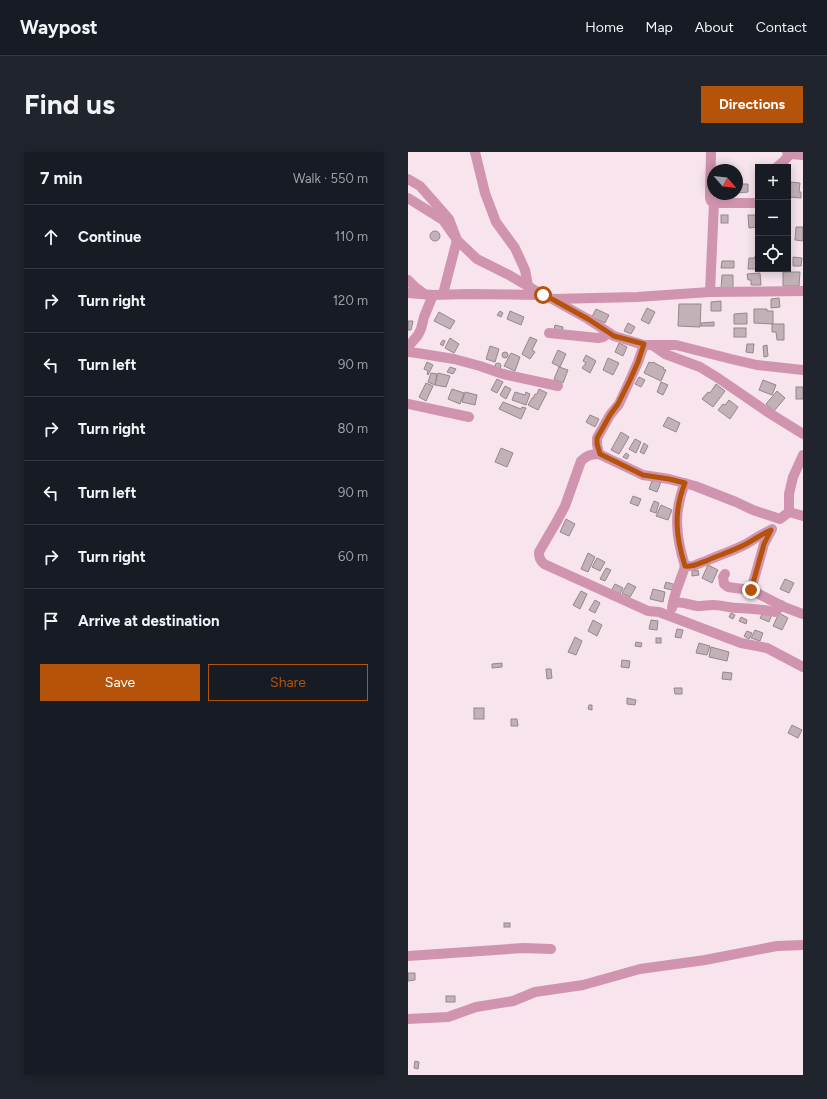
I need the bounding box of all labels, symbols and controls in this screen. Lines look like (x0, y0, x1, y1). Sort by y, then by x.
text: Waypost (20, 16, 98, 39)
text: Home (585, 19, 624, 36)
text: Map (646, 19, 673, 36)
text: About (695, 19, 734, 36)
text: Contact (756, 19, 807, 36)
button: Directions (701, 86, 803, 123)
text: Find us (24, 87, 115, 121)
north arrow (707, 164, 743, 200)
map controls (755, 164, 791, 272)
button: + (755, 164, 791, 200)
text: 7 min (40, 168, 82, 188)
text: Walk · 550 m (293, 171, 368, 186)
button: − (755, 200, 791, 236)
icon: ahead (40, 226, 62, 248)
text: Continue (78, 228, 141, 246)
text: 110 m (335, 229, 368, 244)
button: locate (755, 236, 791, 272)
route start (534, 286, 552, 304)
icon: right (40, 290, 62, 312)
text: Turn right (78, 292, 146, 310)
text: 120 m (333, 293, 368, 308)
icon: left (40, 354, 62, 376)
text: Turn left (78, 356, 136, 374)
text: 90 m (338, 357, 368, 372)
icon: right (40, 418, 62, 440)
text: Turn right (78, 420, 146, 438)
text: 80 m (337, 421, 368, 436)
icon: left (40, 482, 62, 504)
text: Turn left (78, 484, 136, 502)
text: 90 m (338, 485, 368, 500)
icon: right (40, 546, 62, 568)
text: Turn right (78, 548, 146, 566)
text: 60 m (338, 549, 368, 564)
route end (742, 581, 760, 599)
icon: arrive (40, 610, 62, 632)
text: Arrive at destination (78, 612, 219, 630)
button: Save (40, 664, 200, 701)
button: Share (208, 664, 368, 701)

